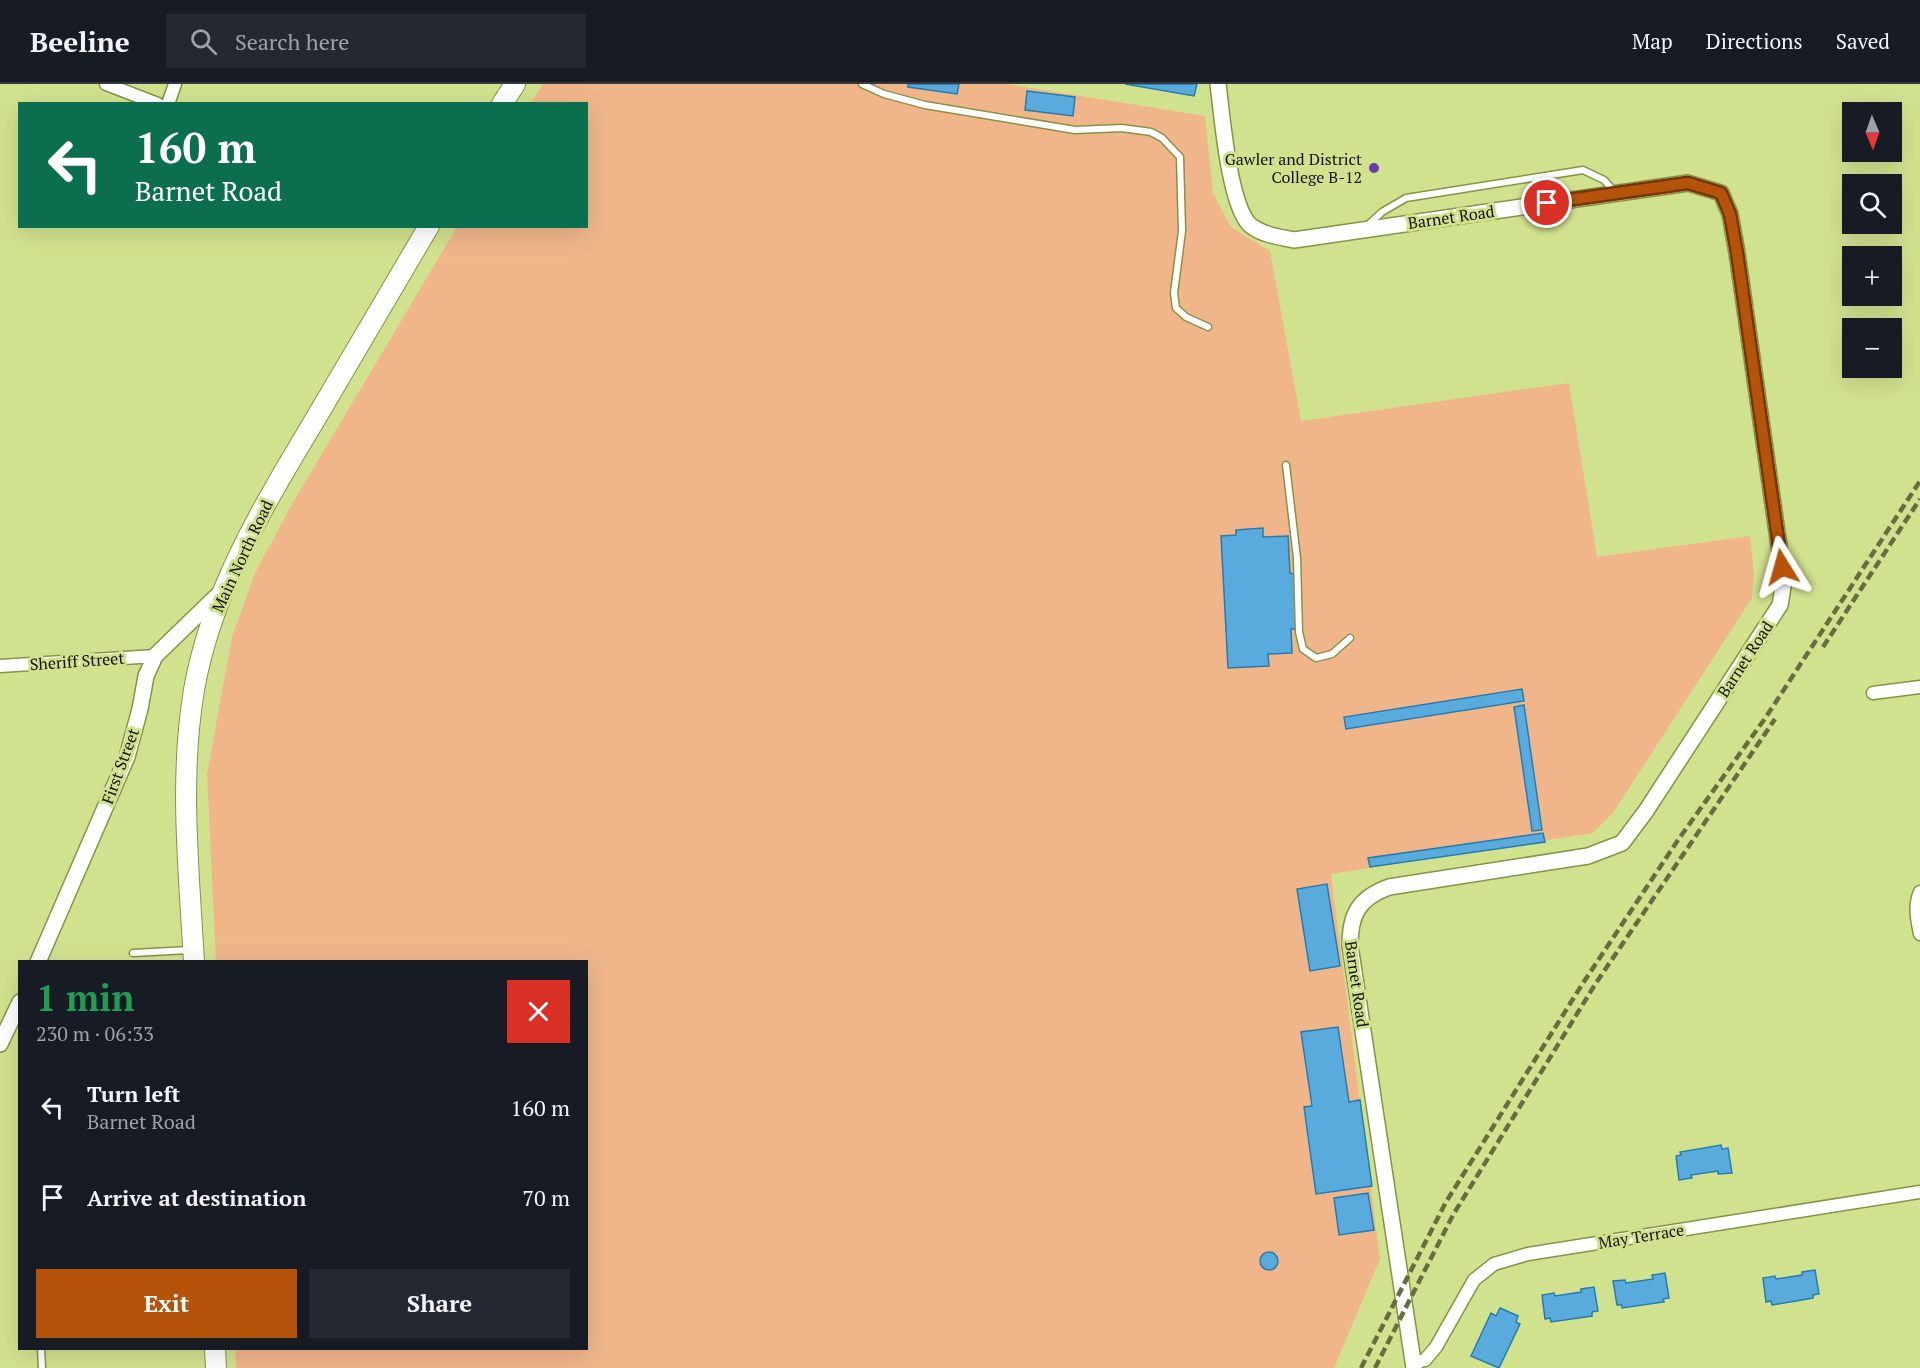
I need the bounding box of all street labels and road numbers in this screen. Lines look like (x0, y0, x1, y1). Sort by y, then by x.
street label: Barnet Road (1406, 200, 1496, 234)
street label: Main North Road (206, 496, 278, 616)
street label: Barnet Road (1712, 616, 1778, 702)
street label: Sheriff Street (29, 647, 125, 675)
street label: First Street (96, 725, 144, 807)
street label: Barnet Road (1340, 939, 1374, 1029)
street label: May Terrace (1597, 1218, 1685, 1254)

